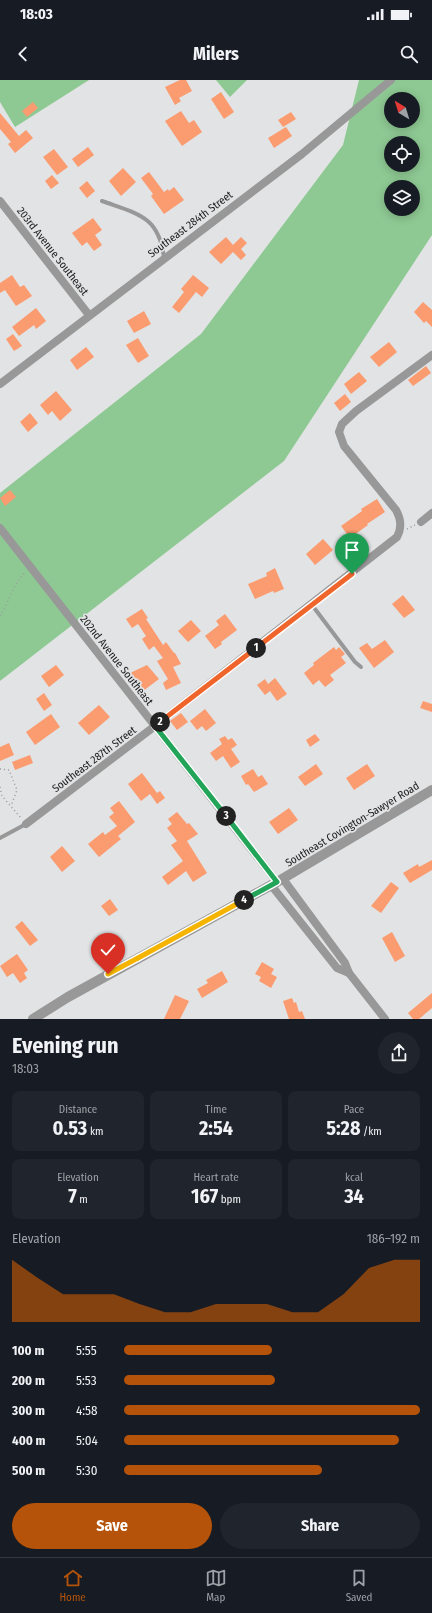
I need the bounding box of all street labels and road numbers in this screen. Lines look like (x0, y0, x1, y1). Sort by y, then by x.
street label: Southeast 284th Street (145, 188, 236, 260)
street label: 203rd Avenue Southeast (14, 205, 91, 298)
street label: 202nd Avenue Southeast (77, 613, 156, 708)
street label: Southeast 287th Street (50, 723, 139, 795)
street label: Southeast Covington-Sawyer Road (283, 779, 422, 870)

